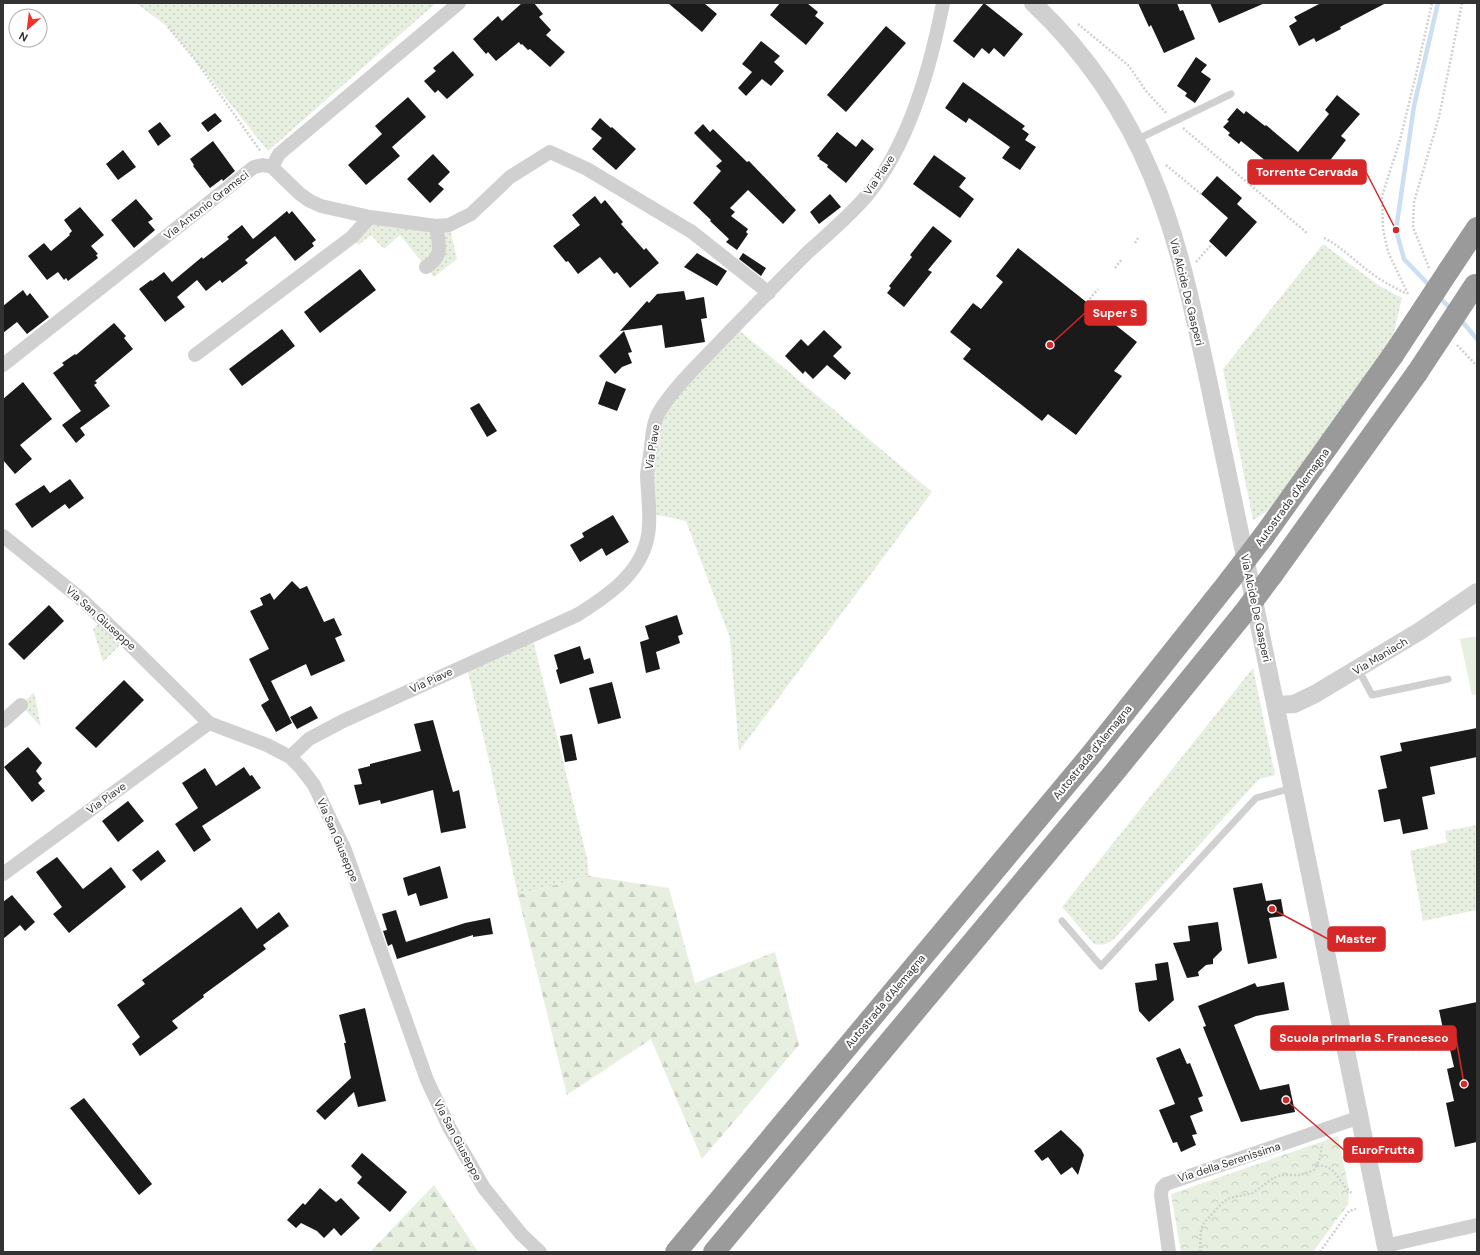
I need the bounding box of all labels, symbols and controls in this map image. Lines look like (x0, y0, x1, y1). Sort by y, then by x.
north arrow (8, 8, 48, 48)
text: N (16, 29, 30, 45)
street label: Via Piave (860, 152, 898, 198)
callout: Torrente Cervada (1248, 160, 1366, 184)
text: Torrente Cervada (1256, 164, 1358, 180)
street label: Via Antonio Gramsci (161, 167, 251, 243)
street label: Via Alcide De Gasperi (1167, 237, 1207, 347)
callout: Super S (1085, 301, 1146, 325)
text: Super S (1093, 305, 1137, 321)
street label: Via Piave (642, 423, 662, 471)
street label: Autostrada d'Alemagna (1252, 445, 1332, 549)
street label: Via Alcide De Gasperi (1238, 553, 1274, 663)
street label: Via San Giuseppe (63, 583, 139, 653)
street label: Via Maniach (1350, 634, 1410, 678)
street label: Via Piave (407, 664, 455, 696)
street label: Autostrada d'Alemagna (1049, 702, 1135, 802)
street label: Via Piave (83, 779, 129, 817)
street label: Via San Giuseppe (314, 796, 362, 884)
callout: Master (1328, 927, 1385, 951)
text: Master (1335, 931, 1377, 947)
street label: Autostrada d'Alemagna (842, 951, 928, 1051)
callout: Scuola primaria S. Francesco (1271, 1026, 1456, 1050)
text: Scuola primaria S. Francesco (1279, 1030, 1449, 1046)
street label: Via San Giuseppe (431, 1097, 485, 1183)
callout: EuroFrutta (1344, 1138, 1422, 1162)
street label: Via della Serenissima (1176, 1139, 1282, 1185)
text: EuroFrutta (1352, 1142, 1414, 1158)

